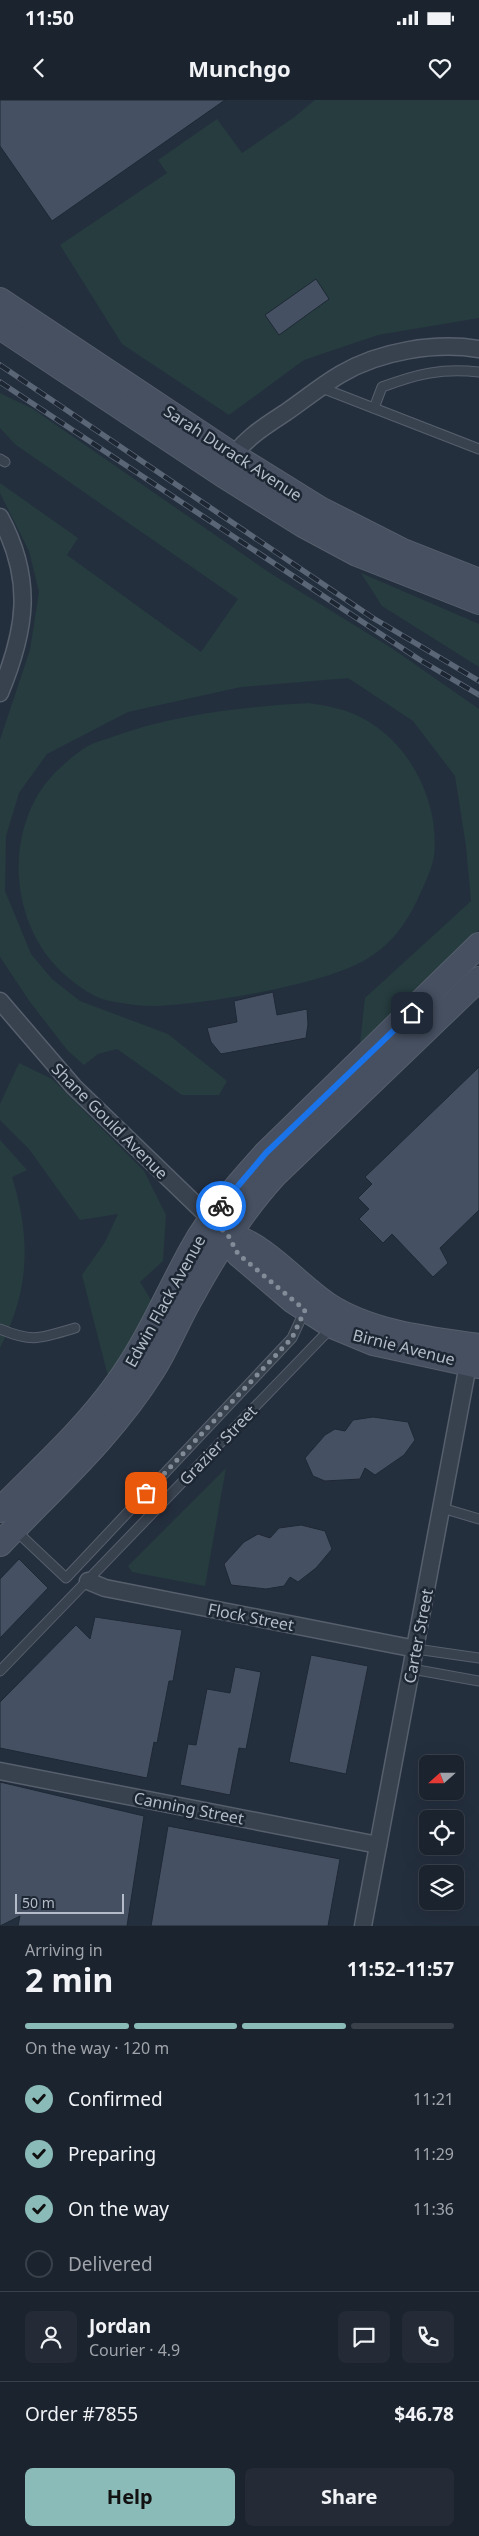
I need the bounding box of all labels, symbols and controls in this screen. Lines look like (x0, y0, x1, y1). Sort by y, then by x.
text: 11:50 (25, 5, 74, 31)
text: Munchgo (188, 53, 291, 83)
icon: back (25, 54, 53, 82)
icon: heart (426, 54, 454, 82)
street label: Sarah Durack Avenue (160, 400, 306, 506)
pin (391, 992, 433, 1034)
icon: home (398, 999, 426, 1027)
street label: Shane Gould Avenue (47, 1058, 173, 1184)
courier (196, 1181, 246, 1231)
icon: bike (207, 1192, 235, 1220)
street label: Edwin Flack Avenue (120, 1231, 210, 1371)
street label: Birnie Avenue (351, 1324, 457, 1370)
street label: Grazier Street (174, 1400, 262, 1490)
pin (125, 1472, 167, 1514)
icon: bag (132, 1479, 160, 1507)
street label: Carter Street (398, 1587, 438, 1685)
street label: Flock Street (206, 1598, 296, 1636)
north arrow (419, 1755, 464, 1800)
map controls (419, 1755, 464, 1910)
street label: Canning Street (132, 1787, 246, 1829)
button: locate (419, 1810, 464, 1855)
button: layers (419, 1865, 464, 1910)
scale bar (15, 1891, 124, 1914)
text: 50 m (22, 1893, 55, 1912)
text: Arriving in (25, 1939, 103, 1961)
text: 11:52–11:57 (347, 1956, 454, 1982)
text: 2 min (25, 1958, 113, 2001)
text: On the way · 120 m (25, 2037, 169, 2059)
icon: check (25, 2085, 53, 2113)
text: Confirmed (68, 2086, 163, 2112)
text: 11:21 (413, 2088, 454, 2110)
icon: check (25, 2140, 53, 2168)
text: Preparing (68, 2141, 156, 2167)
text: 11:29 (413, 2143, 454, 2165)
icon: check (25, 2195, 53, 2223)
text: On the way (68, 2196, 169, 2222)
text: 11:36 (413, 2198, 454, 2220)
text: Delivered (68, 2251, 153, 2277)
button: person (25, 2311, 77, 2363)
button: chat (338, 2311, 390, 2363)
button: phone (402, 2311, 454, 2363)
text: Jordan (89, 2313, 151, 2339)
text: Courier · 4.9 (89, 2339, 180, 2361)
text: Order #7855 (25, 2401, 138, 2427)
text: $46.78 (394, 2401, 454, 2427)
button: Help (25, 2468, 235, 2526)
button: Share (245, 2468, 454, 2526)

